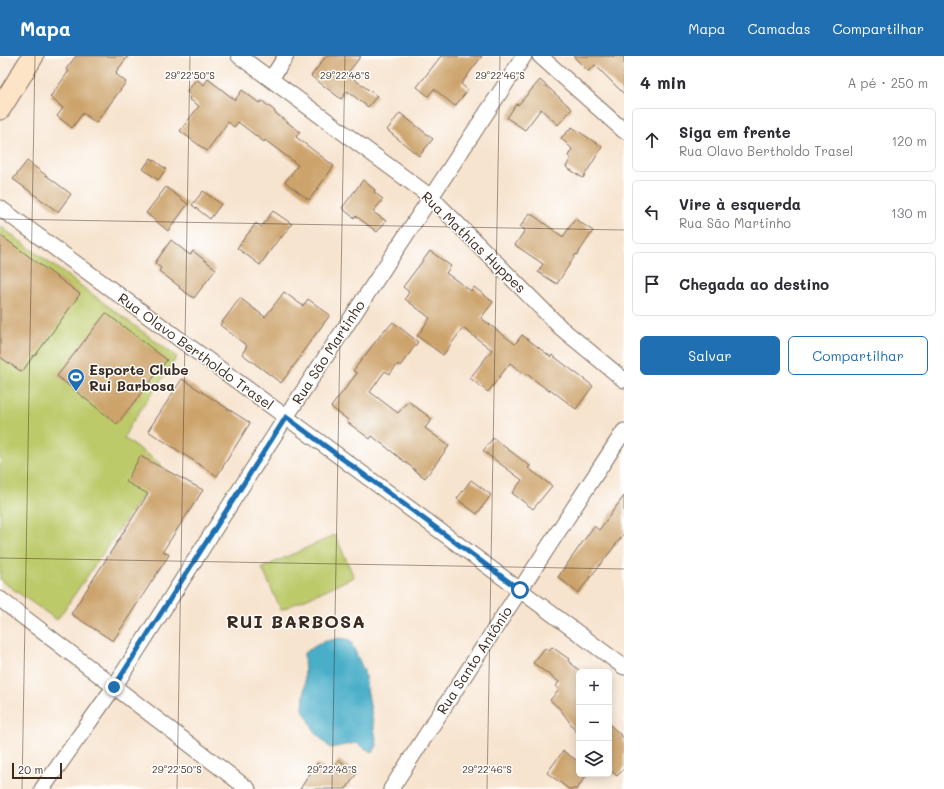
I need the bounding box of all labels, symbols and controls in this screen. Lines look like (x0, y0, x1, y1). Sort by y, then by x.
text: Mapa (20, 16, 71, 41)
text: Mapa (688, 19, 726, 38)
text: Camadas (748, 19, 811, 38)
text: Compartilhar (833, 19, 924, 38)
text: 29°22'50"S (165, 68, 215, 82)
text: 29°22'48"S (320, 68, 370, 82)
text: 29°22'46"S (475, 68, 525, 82)
text: 4 min (640, 71, 686, 93)
text: A pé · 250 m (847, 74, 928, 91)
text: Siga em frente (679, 122, 791, 142)
icon: ahead (641, 129, 663, 151)
text: 120 m (891, 132, 927, 149)
text: Rua Olavo Bertholdo Trasel (679, 142, 853, 159)
street label: Rua Mathias Huppes (418, 187, 530, 297)
text: Vire à esquerda (679, 194, 801, 214)
icon: left (641, 201, 663, 223)
text: 130 m (891, 204, 927, 221)
text: Rua São Martinho (679, 214, 791, 231)
icon: arrive (641, 273, 663, 295)
text: Chegada ao destino (679, 274, 829, 294)
street label: Rua Olavo Bertholdo Trasel (114, 288, 278, 414)
street label: Rua São Martinho (287, 296, 369, 408)
button: Salvar (640, 336, 780, 375)
button: Compartilhar (788, 336, 928, 375)
place label: Esporte Clube Rui Barbosa (89, 360, 189, 395)
sports icon: Esporte Clube Rui Barbosa (66, 367, 86, 392)
route start (511, 581, 529, 599)
street label: Rua Santo Antônio (432, 602, 516, 718)
district label: RUI BARBOSA (226, 609, 366, 633)
map controls (576, 669, 612, 777)
button: + (576, 669, 612, 705)
route end (105, 678, 123, 696)
button: − (576, 705, 612, 741)
button: layers (576, 741, 612, 777)
scale bar (12, 761, 62, 780)
text: 20 m (18, 762, 43, 777)
text: 29°22'50"S (152, 762, 202, 776)
text: 29°22'48"S (307, 762, 357, 776)
text: 29°22'46"S (462, 762, 512, 776)

